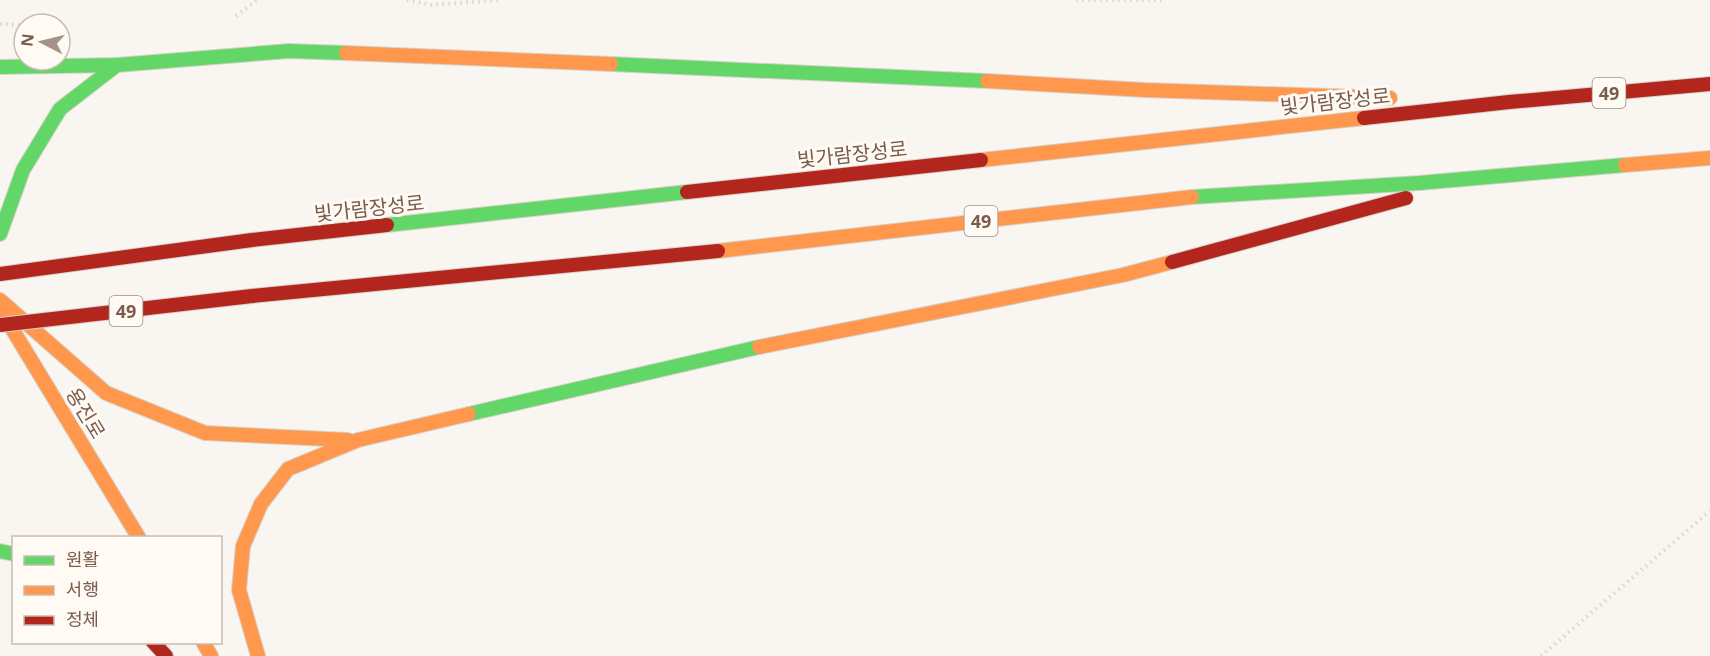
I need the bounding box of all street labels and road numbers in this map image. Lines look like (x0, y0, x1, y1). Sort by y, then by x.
road number: 49 (1592, 78, 1626, 108)
street label: 빛가람장성로 (1279, 82, 1391, 120)
street label: 빛가람장성로 (796, 135, 908, 173)
street label: 빛가람장성로 (313, 189, 425, 227)
road number: 49 (964, 206, 998, 236)
road number: 49 (110, 296, 142, 326)
street label: 용진로 (60, 382, 112, 444)

